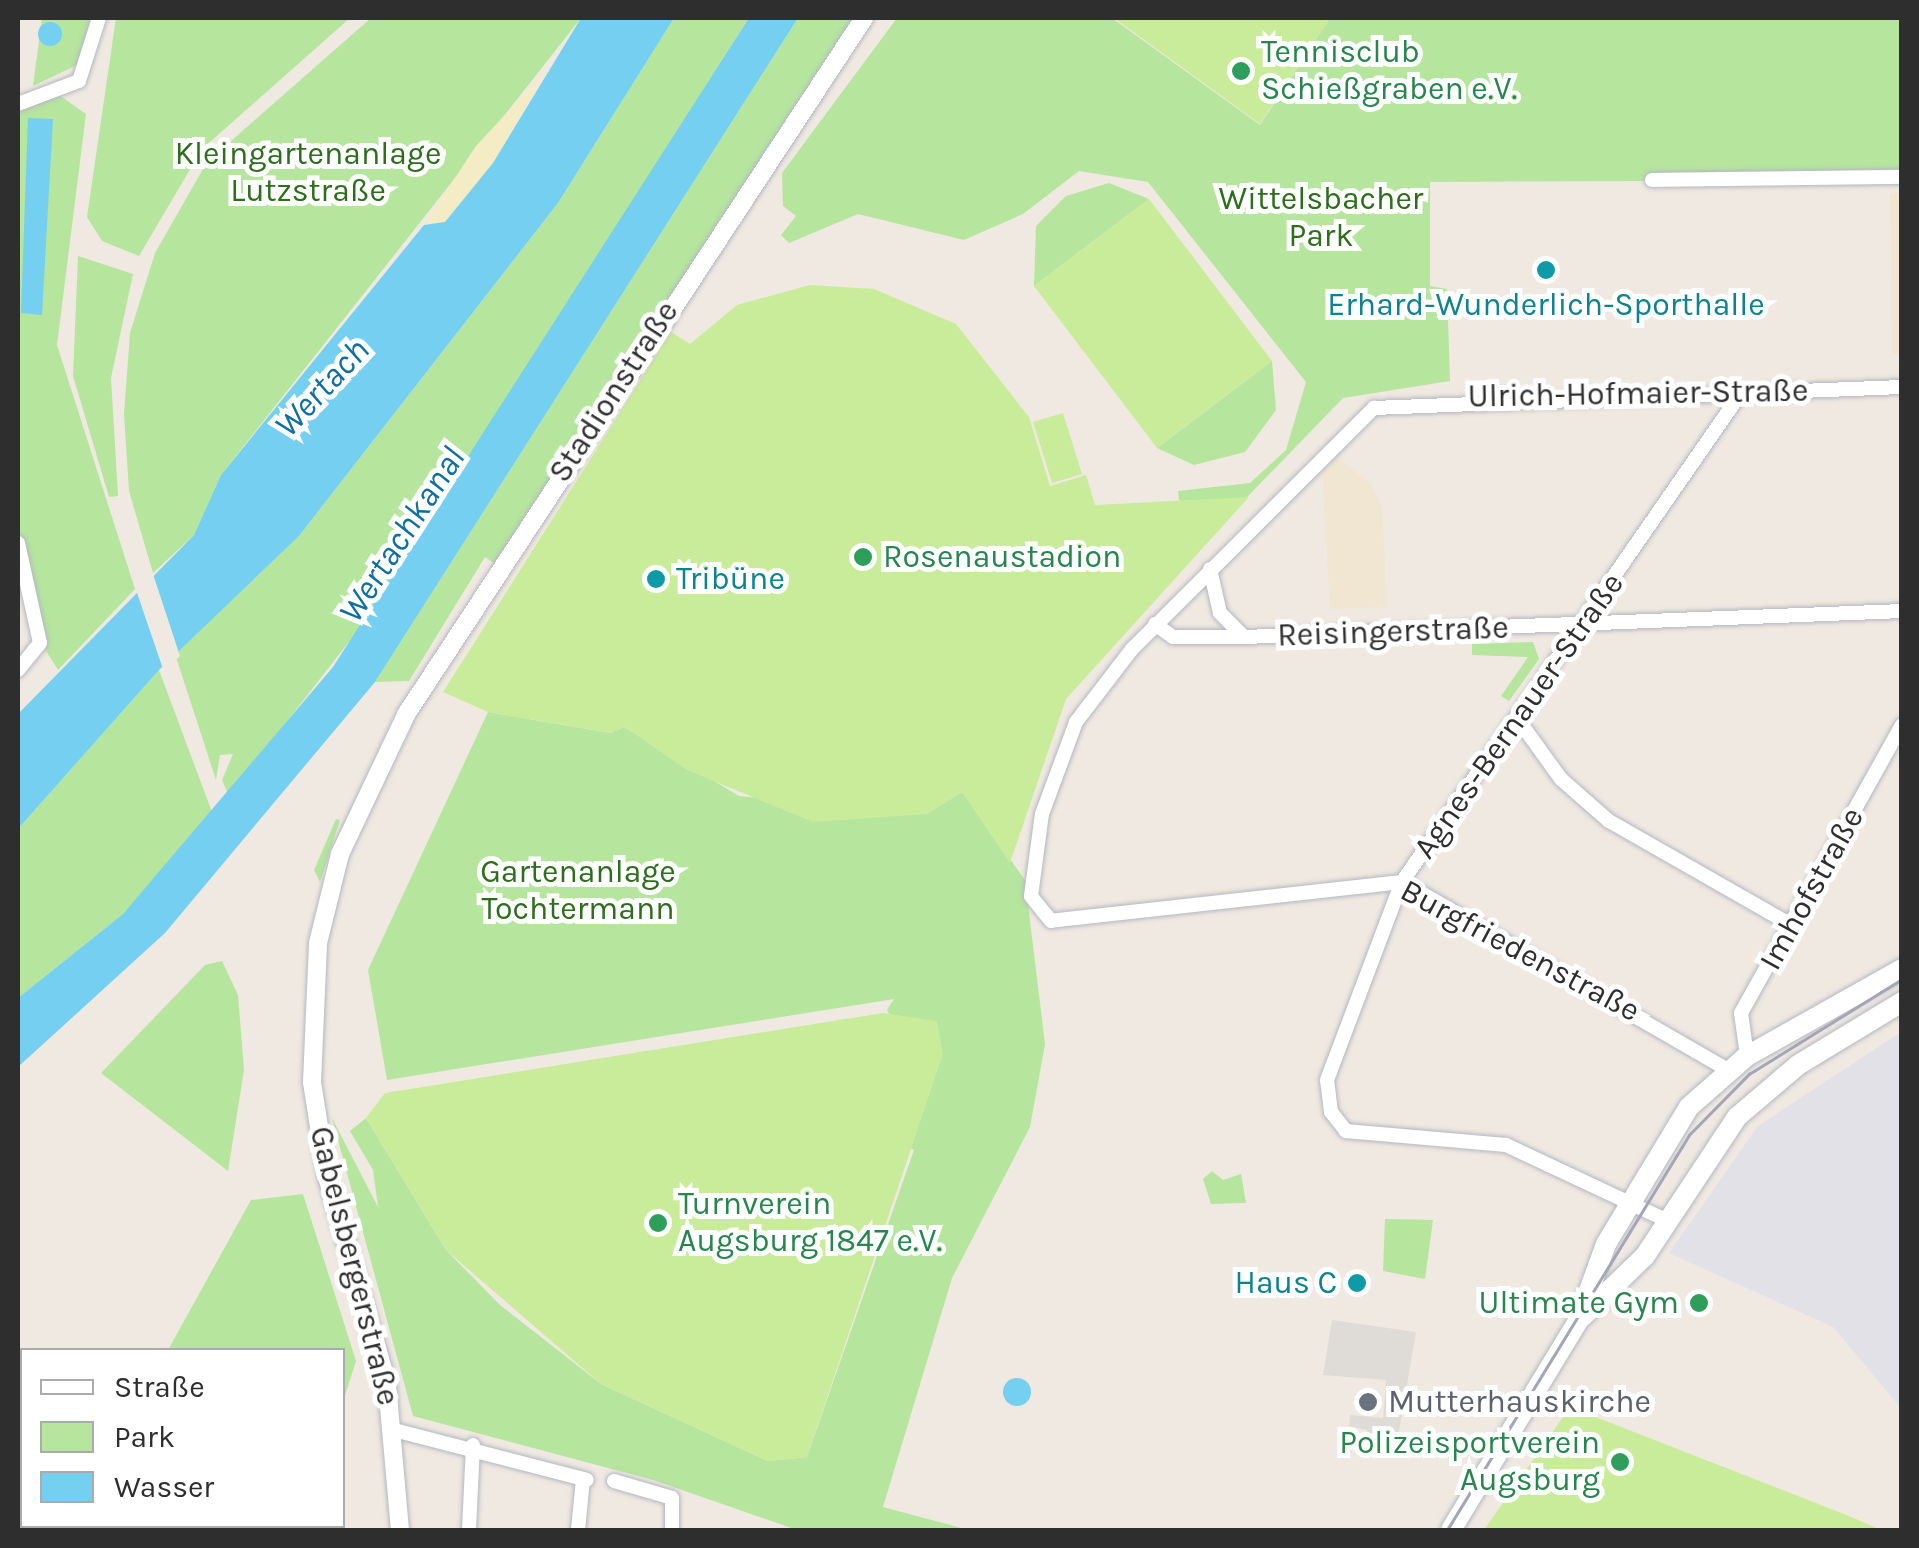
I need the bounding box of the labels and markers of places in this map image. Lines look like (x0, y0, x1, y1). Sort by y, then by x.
place label: Tennisclub Schießgraben e.V. (1261, 34, 1517, 109)
marker: Tennisclub Schießgraben e.V. (1230, 60, 1252, 82)
marker: Erhard-Wunderlich-Sporthalle (1535, 259, 1557, 281)
place label: Erhard-Wunderlich-Sporthalle (1327, 286, 1765, 324)
place label: Rosenaustadion (883, 538, 1121, 576)
marker: Rosenaustadion (852, 546, 874, 568)
place label: Tribüne (676, 560, 785, 598)
marker: Tribüne (645, 568, 667, 590)
place label: Turnverein Augsburg 1847 e.V. (678, 1186, 942, 1261)
marker: Turnverein Augsburg 1847 e.V. (647, 1212, 669, 1234)
place label: Haus C (1235, 1264, 1337, 1302)
marker: Haus C (1346, 1272, 1368, 1294)
place label: Ultimate Gym (1479, 1284, 1679, 1322)
marker: Ultimate Gym (1688, 1292, 1710, 1314)
place label: Mutterhauskirche (1388, 1383, 1651, 1421)
marker: Mutterhauskirche (1357, 1391, 1379, 1413)
place label: Polizeisportverein Augsburg (1339, 1425, 1600, 1500)
marker: Polizeisportverein Augsburg (1609, 1451, 1631, 1473)

